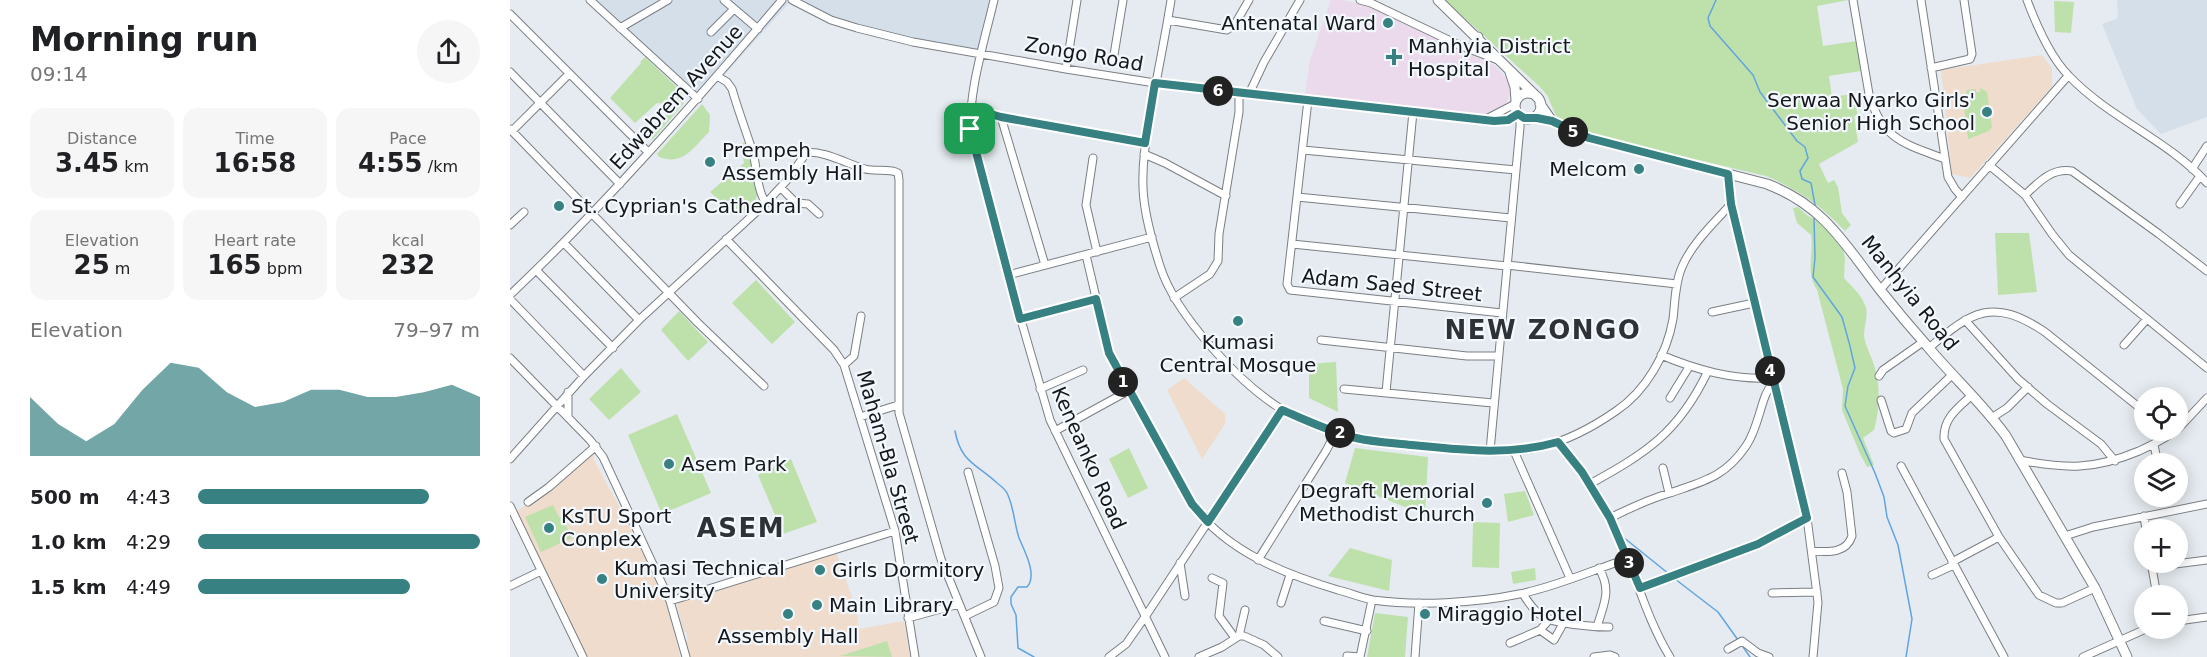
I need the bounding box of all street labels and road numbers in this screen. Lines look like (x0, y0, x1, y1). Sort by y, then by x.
street label: Edwabrem Avenue (605, 20, 747, 174)
street label: Zongo Road (1023, 32, 1145, 76)
street label: Manhyia Road (1856, 231, 1964, 355)
street label: Adam Saed Street (1301, 264, 1484, 306)
street label: Maham-Bla Street (852, 368, 924, 547)
street label: Keneanko Road (1047, 383, 1131, 533)

